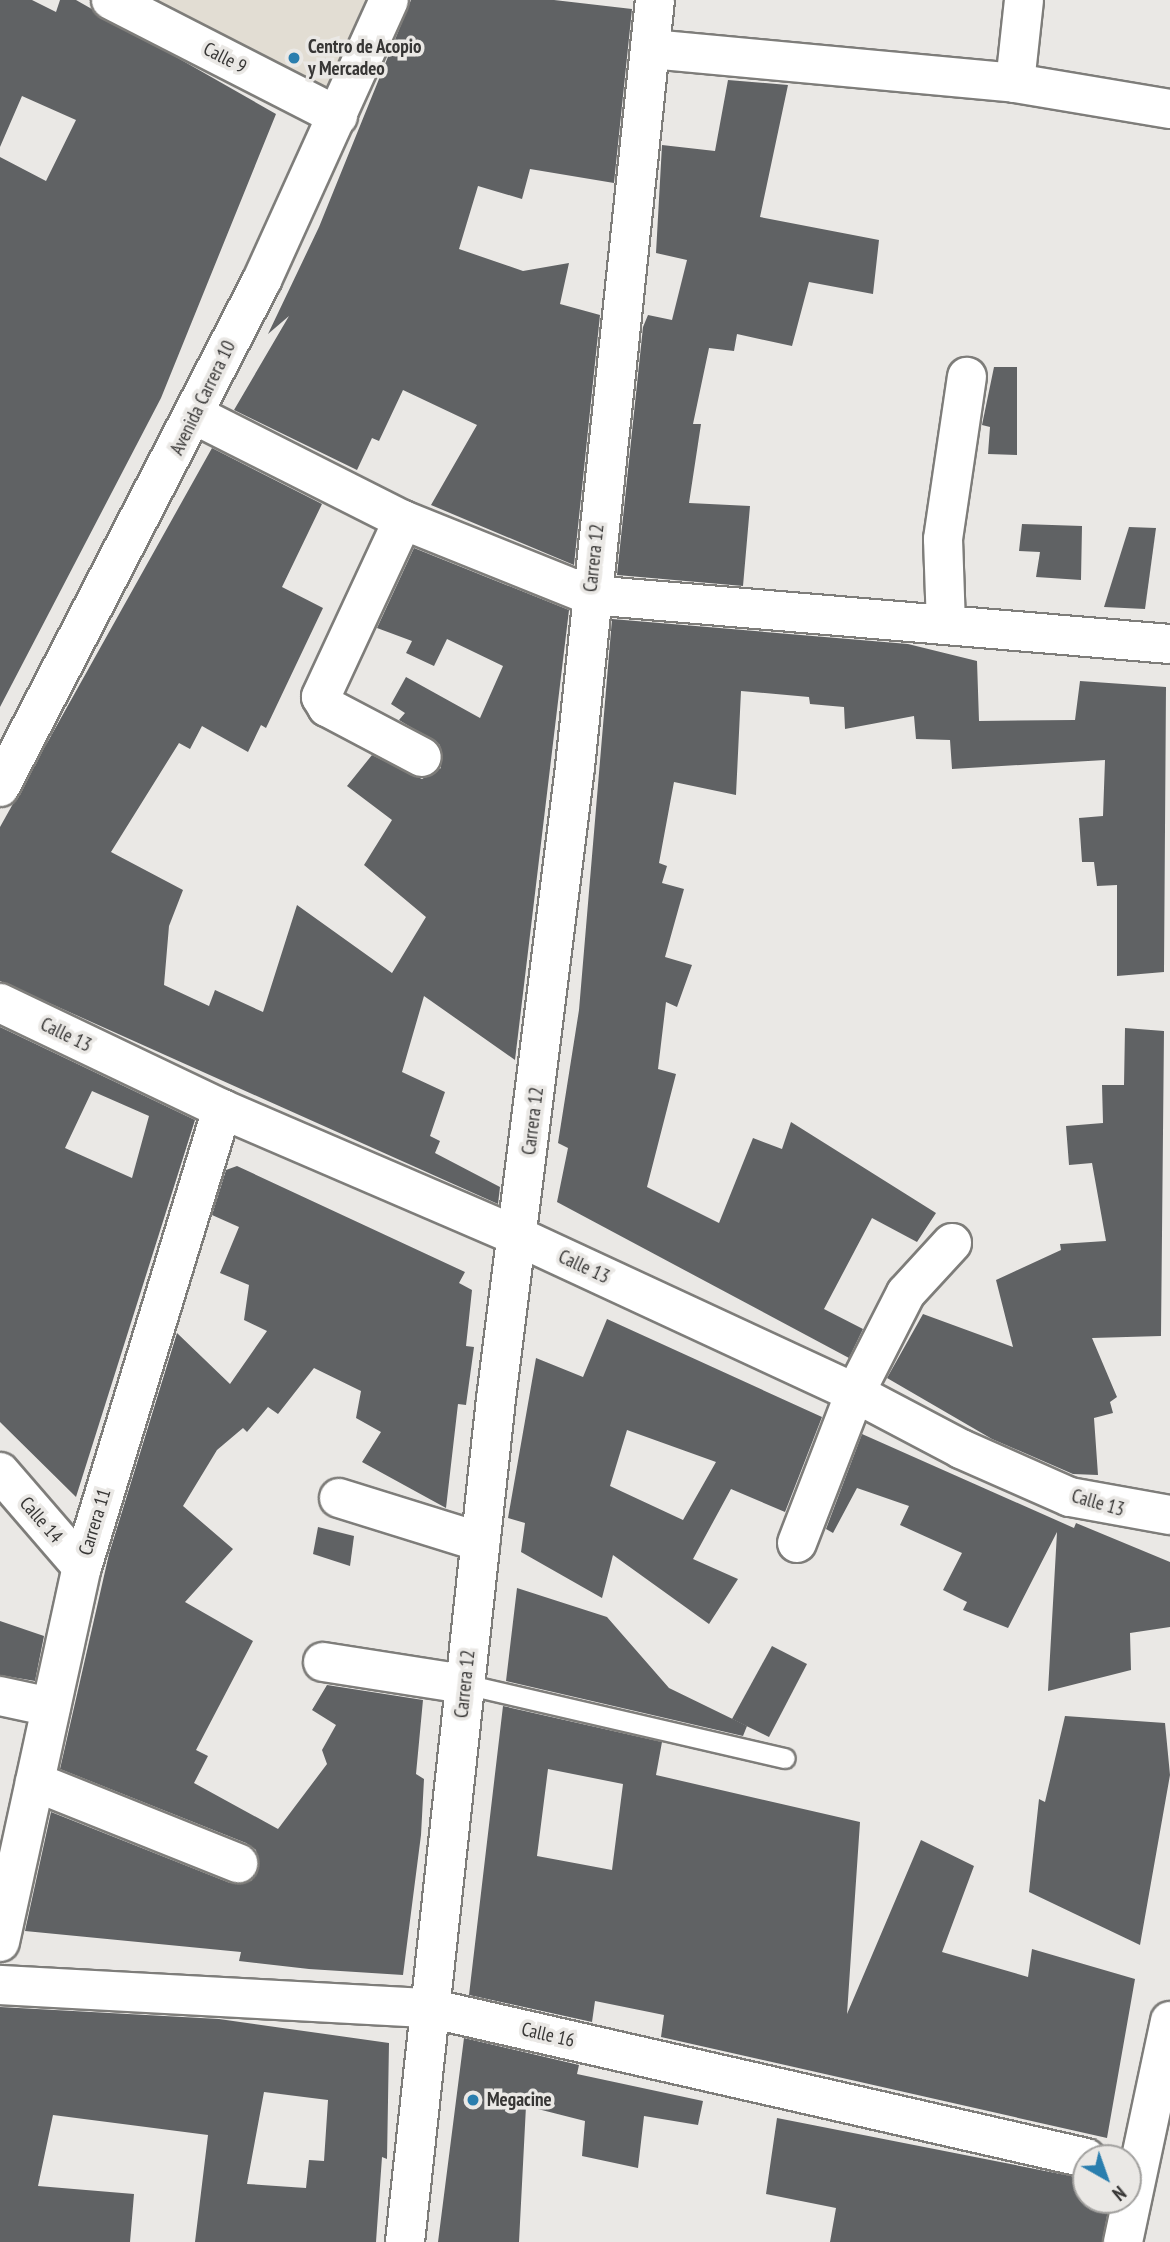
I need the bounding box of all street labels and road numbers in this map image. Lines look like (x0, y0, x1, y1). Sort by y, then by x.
street label: Calle 9 (200, 38, 250, 78)
street label: Avenida Carrera 10 (166, 337, 240, 459)
street label: Carrera 12 (579, 523, 609, 593)
street label: Calle 13 (37, 1013, 95, 1057)
street label: Carrera 12 (518, 1086, 548, 1156)
street label: Calle 13 (555, 1245, 613, 1289)
street label: Calle 13 (1069, 1485, 1127, 1521)
street label: Carrera 11 (74, 1486, 116, 1558)
street label: Calle 14 (15, 1492, 67, 1548)
street label: Carrera 12 (450, 1649, 480, 1719)
street label: Calle 16 (519, 2018, 577, 2052)

